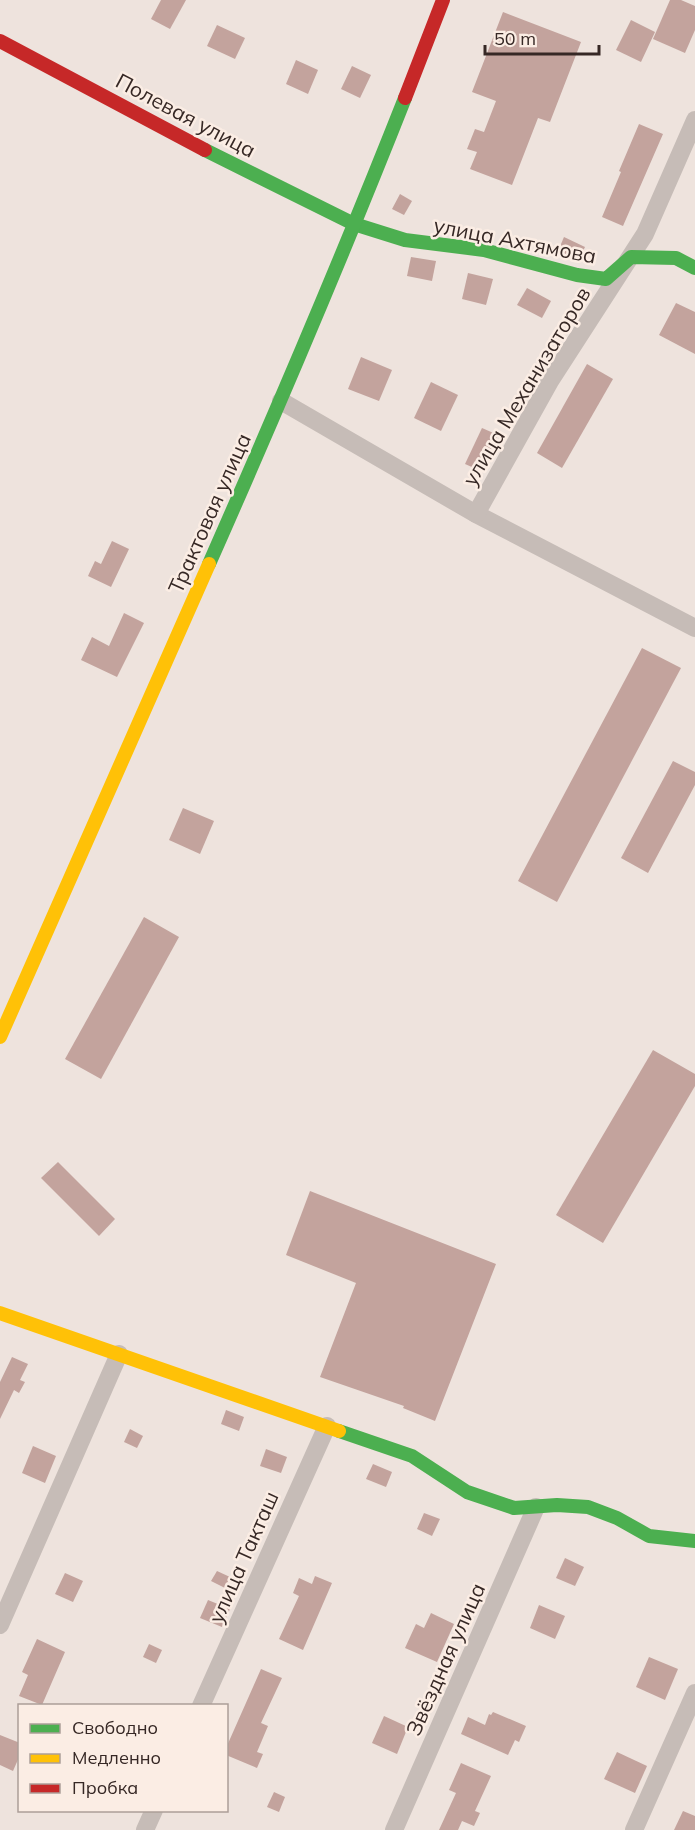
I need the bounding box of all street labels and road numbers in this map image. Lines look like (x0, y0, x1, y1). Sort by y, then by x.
street label: Полевая улица (112, 67, 260, 163)
street label: улица Ахтямова (431, 211, 599, 269)
street label: улица Механизаторов (456, 282, 596, 490)
street label: Трактовая улица (162, 429, 256, 597)
street label: улица Такташ (202, 1487, 284, 1627)
street label: Звёздная улица (400, 1579, 490, 1739)

